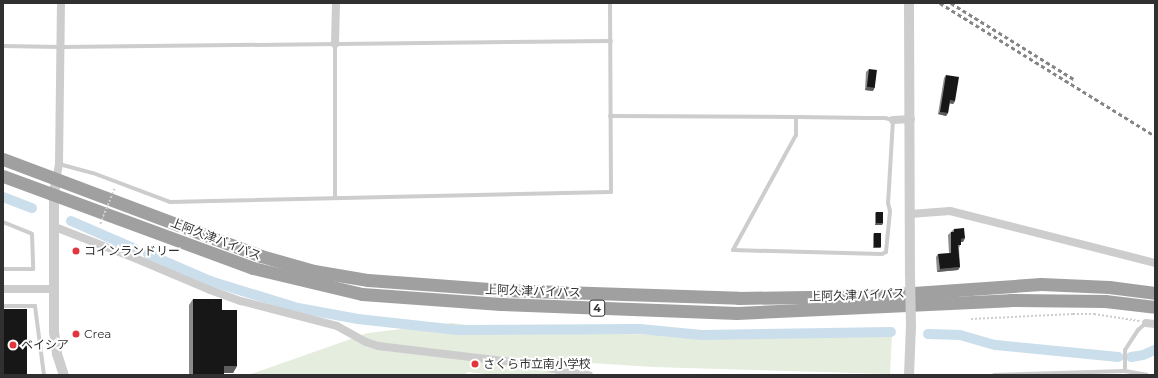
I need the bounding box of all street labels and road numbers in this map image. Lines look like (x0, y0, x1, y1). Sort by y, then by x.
street label: 上阿久津バイパス (169, 215, 263, 263)
street label: 上阿久津バイパス (485, 282, 581, 300)
street label: 上阿久津バイパス (809, 286, 905, 304)
road number: 4 (589, 299, 605, 317)

